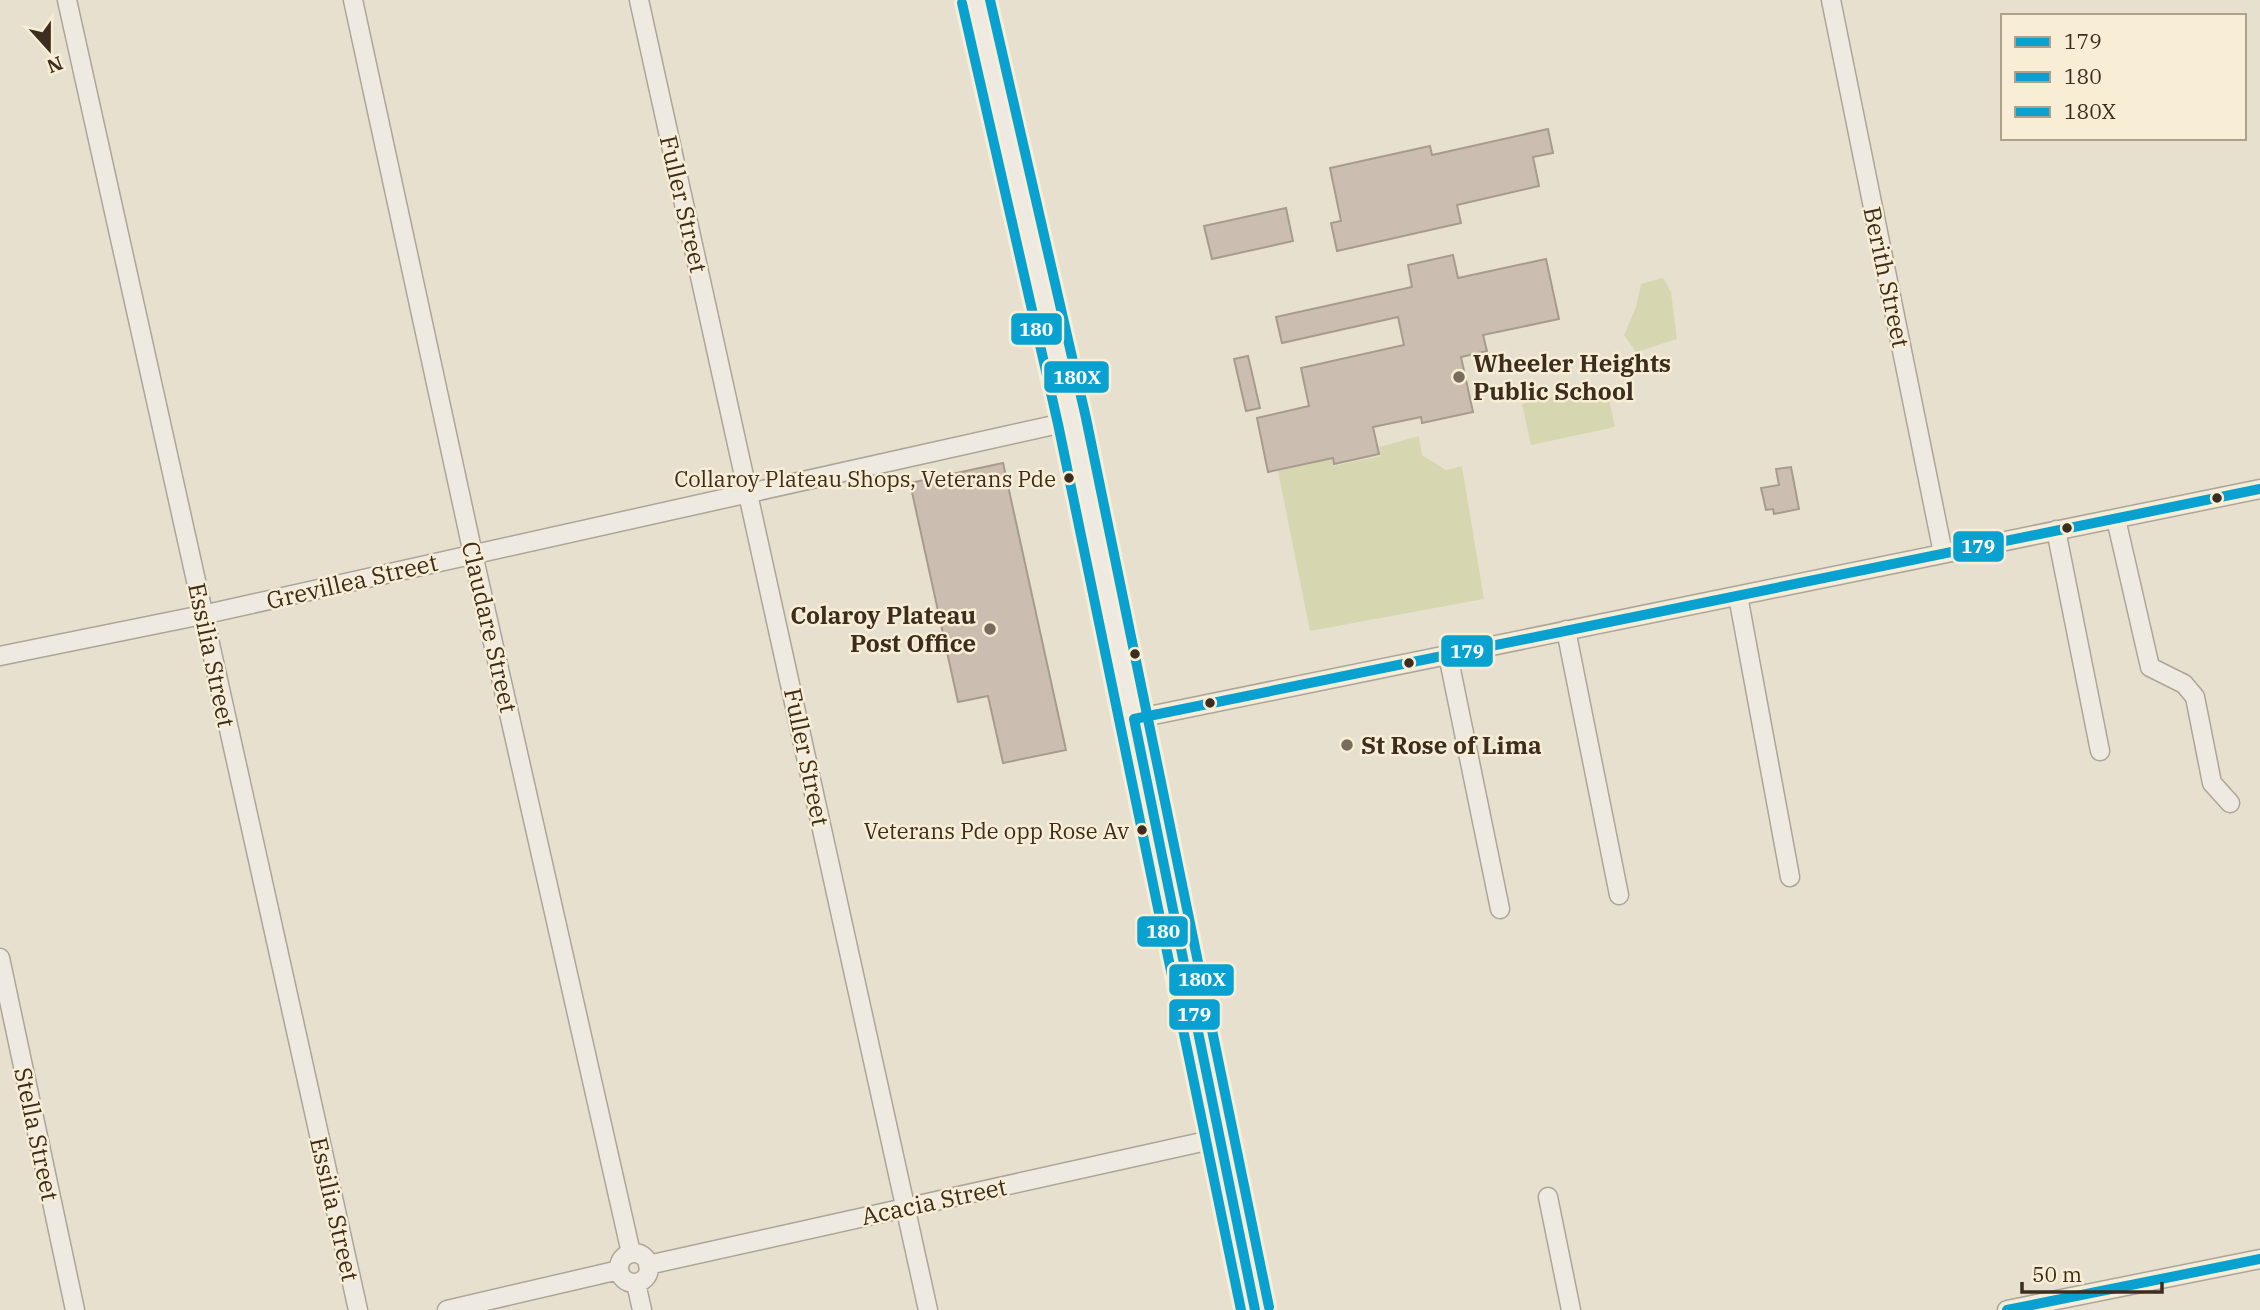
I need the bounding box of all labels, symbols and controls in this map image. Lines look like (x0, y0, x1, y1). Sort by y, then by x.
north arrow (14, 14, 84, 84)
legend (2001, 14, 2246, 140)
text: 179 (2064, 27, 2102, 55)
text: N (44, 51, 66, 79)
text: 180 (2064, 62, 2102, 90)
text: 180X (2064, 97, 2116, 125)
street label: Fuller Street (653, 132, 715, 276)
street label: Berith Street (1856, 203, 1918, 351)
line badge: 180 (1010, 312, 1063, 346)
text: 180 (1019, 317, 1053, 341)
place label: Wheeler Heights Public School (1473, 347, 1671, 407)
line badge: 180X (1043, 360, 1110, 394)
text: 180X (1053, 365, 1101, 389)
marker: Wheeler Heights Public School (1451, 369, 1467, 385)
place label: Collaroy Plateau Shops, Veterans Pde (674, 464, 1056, 493)
marker: Collaroy Plateau Shops, Veterans Pde (1062, 471, 1076, 485)
unlabelled marker (2210, 491, 2224, 505)
unlabelled marker (2060, 521, 2074, 535)
line badge: 179 (1952, 530, 2005, 563)
text: 179 (1961, 534, 1995, 558)
street label: Claudare Street (455, 538, 525, 716)
street label: Grevillea Street (263, 546, 441, 616)
street label: Essilia Street (181, 580, 243, 730)
place label: Colaroy Plateau Post Office (790, 599, 976, 659)
marker: Colaroy Plateau Post Office (982, 621, 998, 637)
line badge: 179 (1440, 634, 1494, 668)
text: 179 (1450, 639, 1484, 663)
unlabelled marker (1128, 647, 1142, 661)
unlabelled marker (1402, 656, 1416, 670)
street label: Fuller Street (777, 685, 837, 829)
unlabelled marker (1203, 696, 1217, 710)
place label: St Rose of Lima (1361, 729, 1542, 761)
marker: St Rose of Lima (1339, 737, 1355, 753)
place label: Veterans Pde opp Rose Av (864, 816, 1129, 845)
marker: Veterans Pde opp Rose Av (1135, 823, 1149, 837)
line badge: 180 (1136, 915, 1189, 948)
text: 180 (1146, 919, 1180, 943)
line badge: 180X (1168, 963, 1235, 997)
text: 180X (1178, 967, 1226, 991)
line badge: 179 (1168, 998, 1221, 1031)
text: 179 (1177, 1002, 1211, 1026)
street label: Stella Street (7, 1064, 67, 1204)
street label: Essilia Street (303, 1134, 367, 1284)
street label: Acacia Street (858, 1170, 1010, 1232)
scale bar (2022, 1250, 2162, 1294)
text: 50 m (2032, 1260, 2082, 1288)

